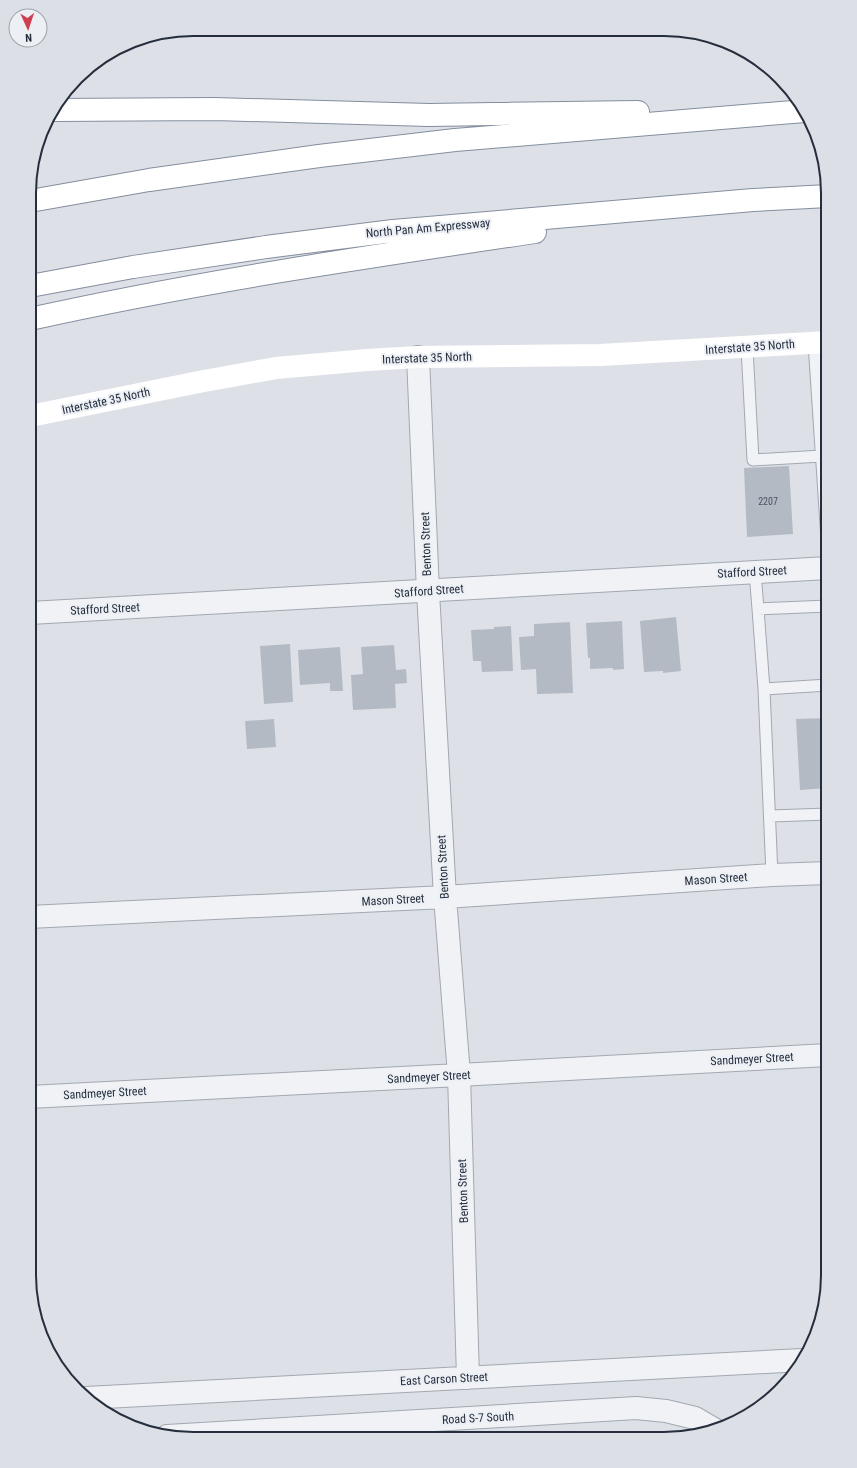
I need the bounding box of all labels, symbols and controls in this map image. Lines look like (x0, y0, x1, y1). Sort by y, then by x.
north arrow (8, 8, 48, 48)
text: N (25, 31, 32, 44)
street label: North Pan Am Expressway (365, 216, 491, 240)
street label: Interstate 35 North (705, 337, 795, 357)
street label: Interstate 35 North (382, 349, 472, 367)
street label: Interstate 35 North (61, 385, 152, 417)
house number: 2207 (758, 496, 778, 507)
street label: Benton Street (418, 511, 434, 576)
street label: Stafford Street (717, 563, 788, 581)
street label: Stafford Street (394, 582, 465, 600)
street label: Stafford Street (70, 600, 141, 618)
street label: Benton Street (434, 834, 452, 899)
street label: Mason Street (684, 870, 748, 888)
street label: Mason Street (361, 891, 425, 909)
street label: Sandmeyer Street (710, 1050, 794, 1068)
street label: Sandmeyer Street (387, 1068, 471, 1086)
street label: Sandmeyer Street (63, 1084, 147, 1102)
street label: Benton Street (455, 1158, 471, 1223)
street label: East Carson Street (400, 1370, 489, 1388)
street label: Road S-7 South (442, 1409, 515, 1427)

